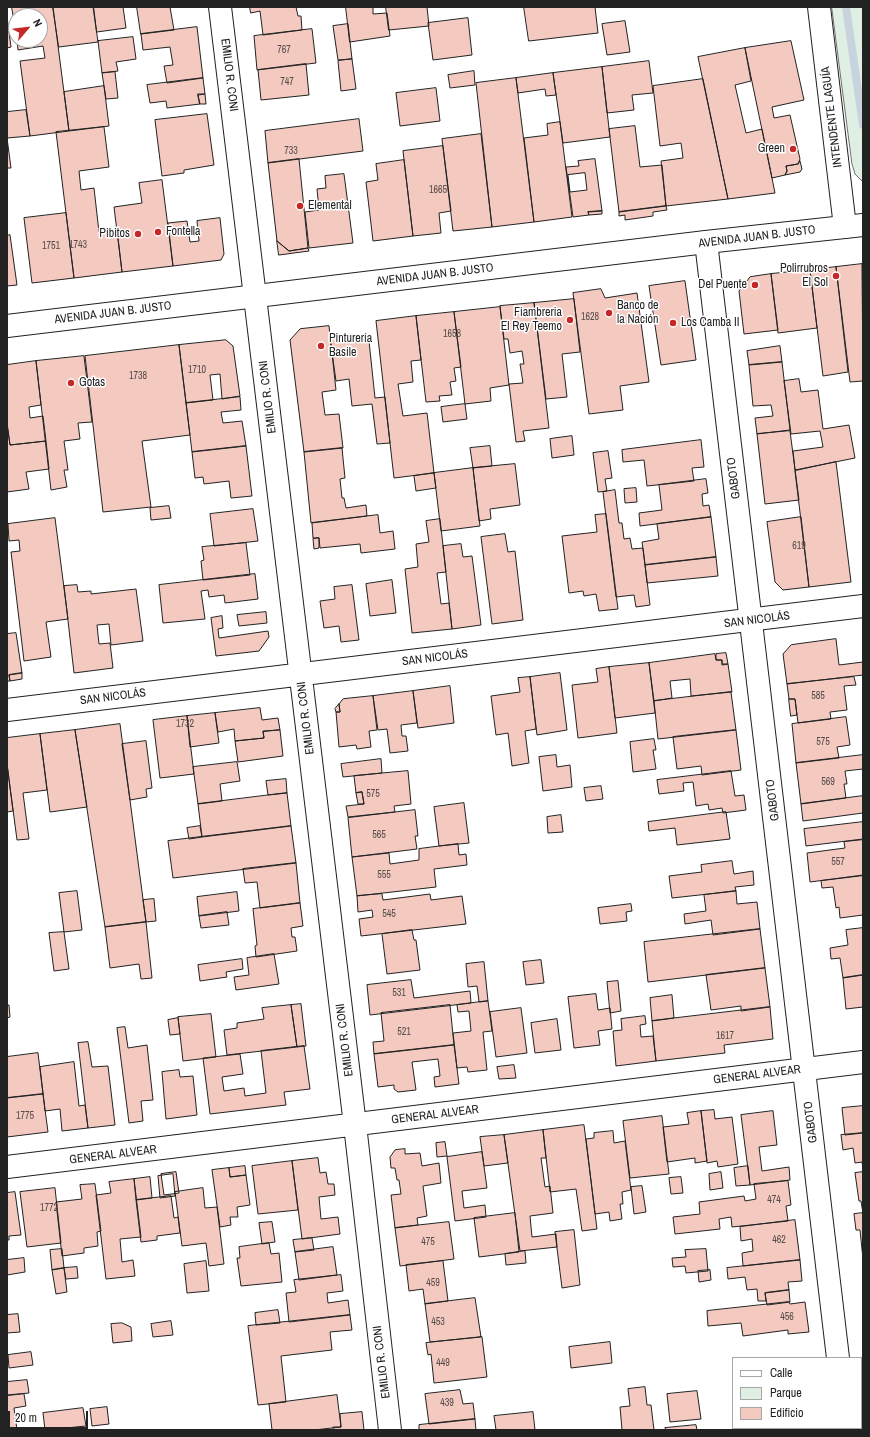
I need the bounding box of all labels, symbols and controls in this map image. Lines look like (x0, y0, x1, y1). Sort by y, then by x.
north arrow (8, 8, 48, 48)
text: N (30, 17, 45, 29)
street label: EMILIO R. CONI (217, 38, 241, 112)
house number: 767 (277, 44, 291, 56)
street label: INTENDENTE LAGUÍA (819, 66, 845, 168)
house number: 747 (280, 76, 294, 88)
place label: Green (758, 142, 785, 156)
marker: Green (788, 144, 798, 154)
house number: 733 (284, 145, 298, 157)
house number: 1665 (429, 184, 447, 196)
place label: Elemental (308, 199, 352, 213)
marker: Elemental (295, 201, 305, 211)
street label: AVENIDA JUAN B. JUSTO (698, 223, 816, 251)
place label: Fontella (166, 225, 201, 239)
place label: Pibitos (99, 227, 130, 241)
marker: Fontella (153, 227, 163, 237)
marker: Pibitos (133, 229, 143, 239)
house number: 1743 (69, 239, 87, 251)
house number: 1751 (42, 240, 60, 252)
street label: AVENIDA JUAN B. JUSTO (376, 261, 494, 289)
place label: Polirrubros El Sol (780, 262, 828, 290)
marker: Polirrubros El Sol (831, 271, 841, 281)
place label: Del Puente (698, 278, 747, 292)
marker: Del Puente (750, 280, 760, 290)
street label: AVENIDA JUAN B. JUSTO (54, 299, 172, 327)
place label: Banco de la Nación (617, 299, 659, 327)
place label: Fiambreria El Rey Teemo (501, 306, 562, 334)
marker: Banco de la Nación (604, 308, 614, 318)
house number: 1628 (581, 311, 599, 323)
marker: Fiambreria El Rey Teemo (565, 315, 575, 325)
place label: Los Camba II (681, 316, 740, 330)
marker: Los Camba II (668, 318, 678, 328)
house number: 1658 (443, 328, 461, 340)
place label: Pinturería Basile (329, 332, 372, 360)
marker: Pinturería Basile (316, 341, 326, 351)
street label: EMILIO R. CONI (256, 360, 280, 434)
house number: 1710 (188, 364, 206, 376)
house number: 1738 (129, 370, 147, 382)
place label: Gotas (79, 376, 105, 390)
marker: Gotas (66, 378, 76, 388)
street label: GABOTO (724, 456, 744, 500)
house number: 619 (792, 540, 806, 552)
street label: SAN NICOLÁS (723, 609, 791, 631)
street label: SAN NICOLÁS (401, 647, 469, 669)
street label: EMILIO R. CONI (294, 681, 318, 755)
street label: SAN NICOLÁS (79, 686, 147, 708)
house number: 585 (811, 690, 825, 702)
house number: 1732 (176, 718, 194, 730)
house number: 575 (816, 736, 830, 748)
house number: 569 (821, 776, 835, 788)
street label: GABOTO (763, 778, 783, 822)
house number: 575 (366, 788, 380, 800)
house number: 565 (372, 829, 386, 841)
house number: 557 (831, 856, 845, 868)
house number: 555 (377, 869, 391, 881)
house number: 545 (382, 908, 396, 920)
house number: 531 (392, 987, 406, 999)
street label: EMILIO R. CONI (333, 1003, 357, 1077)
house number: 521 (397, 1026, 411, 1038)
house number: 1617 (716, 1030, 734, 1042)
street label: GENERAL ALVEAR (713, 1062, 801, 1088)
street label: GABOTO (801, 1100, 821, 1144)
street label: GENERAL ALVEAR (391, 1102, 479, 1128)
house number: 1775 (16, 1110, 34, 1122)
street label: GENERAL ALVEAR (69, 1142, 157, 1168)
house number: 474 (767, 1194, 781, 1206)
house number: 1772 (40, 1202, 58, 1214)
house number: 462 (772, 1234, 786, 1246)
house number: 475 (421, 1236, 435, 1248)
house number: 459 (426, 1277, 440, 1289)
house number: 456 (780, 1311, 794, 1323)
house number: 453 (431, 1316, 445, 1328)
street label: EMILIO R. CONI (370, 1325, 394, 1399)
house number: 449 (436, 1357, 450, 1369)
legend (732, 1357, 862, 1429)
text: Calle (770, 1365, 792, 1381)
text: Parque (770, 1385, 802, 1401)
house number: 439 (440, 1397, 454, 1409)
scale bar (10, 1403, 90, 1429)
text: Edificio (770, 1405, 803, 1421)
text: 20 m (15, 1410, 37, 1426)

